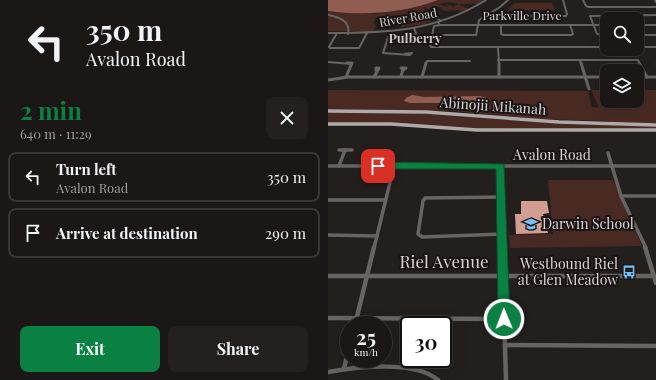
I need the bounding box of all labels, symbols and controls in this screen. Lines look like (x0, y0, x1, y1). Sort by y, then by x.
street label: River Road (378, 4, 438, 30)
street label: Parkville Drive (482, 7, 562, 23)
text: 350 m (86, 11, 162, 48)
map controls (600, 12, 644, 108)
button: search (600, 12, 644, 56)
icon: left (20, 16, 72, 68)
district label: Pulberry (388, 29, 442, 46)
text: Avalon Road (86, 47, 186, 71)
button: layers (600, 64, 644, 108)
street label: Abinojii Mikanah (438, 92, 548, 119)
text: 2 min (20, 94, 82, 126)
button: close (266, 97, 308, 139)
text: 640 m · 11:29 (20, 125, 92, 142)
street label: Avalon Road (512, 145, 591, 164)
pin (361, 149, 395, 183)
icon: arrive (367, 155, 389, 177)
text: Turn left (56, 159, 117, 179)
icon: left (22, 166, 44, 188)
text: 350 m (267, 167, 306, 187)
text: Avalon Road (56, 179, 128, 196)
place label: Darwin School (542, 214, 634, 233)
school or university icon: Darwin School (523, 216, 539, 232)
icon: arrive (22, 222, 44, 244)
text: Arrive at destination (56, 223, 198, 243)
text: 290 m (265, 223, 306, 243)
street label: Riel Avenue (399, 250, 489, 272)
place label: Westbound Riel at Glen Meadow (518, 254, 618, 289)
bus stop icon: Westbound Riel at Glen Meadow (621, 264, 637, 280)
position arrow (483, 298, 525, 340)
speed limit sign: 30 (400, 316, 452, 368)
text: 25 (356, 323, 376, 350)
button: Exit (20, 326, 160, 372)
button: Share (168, 326, 308, 372)
text: km/h (354, 345, 378, 359)

